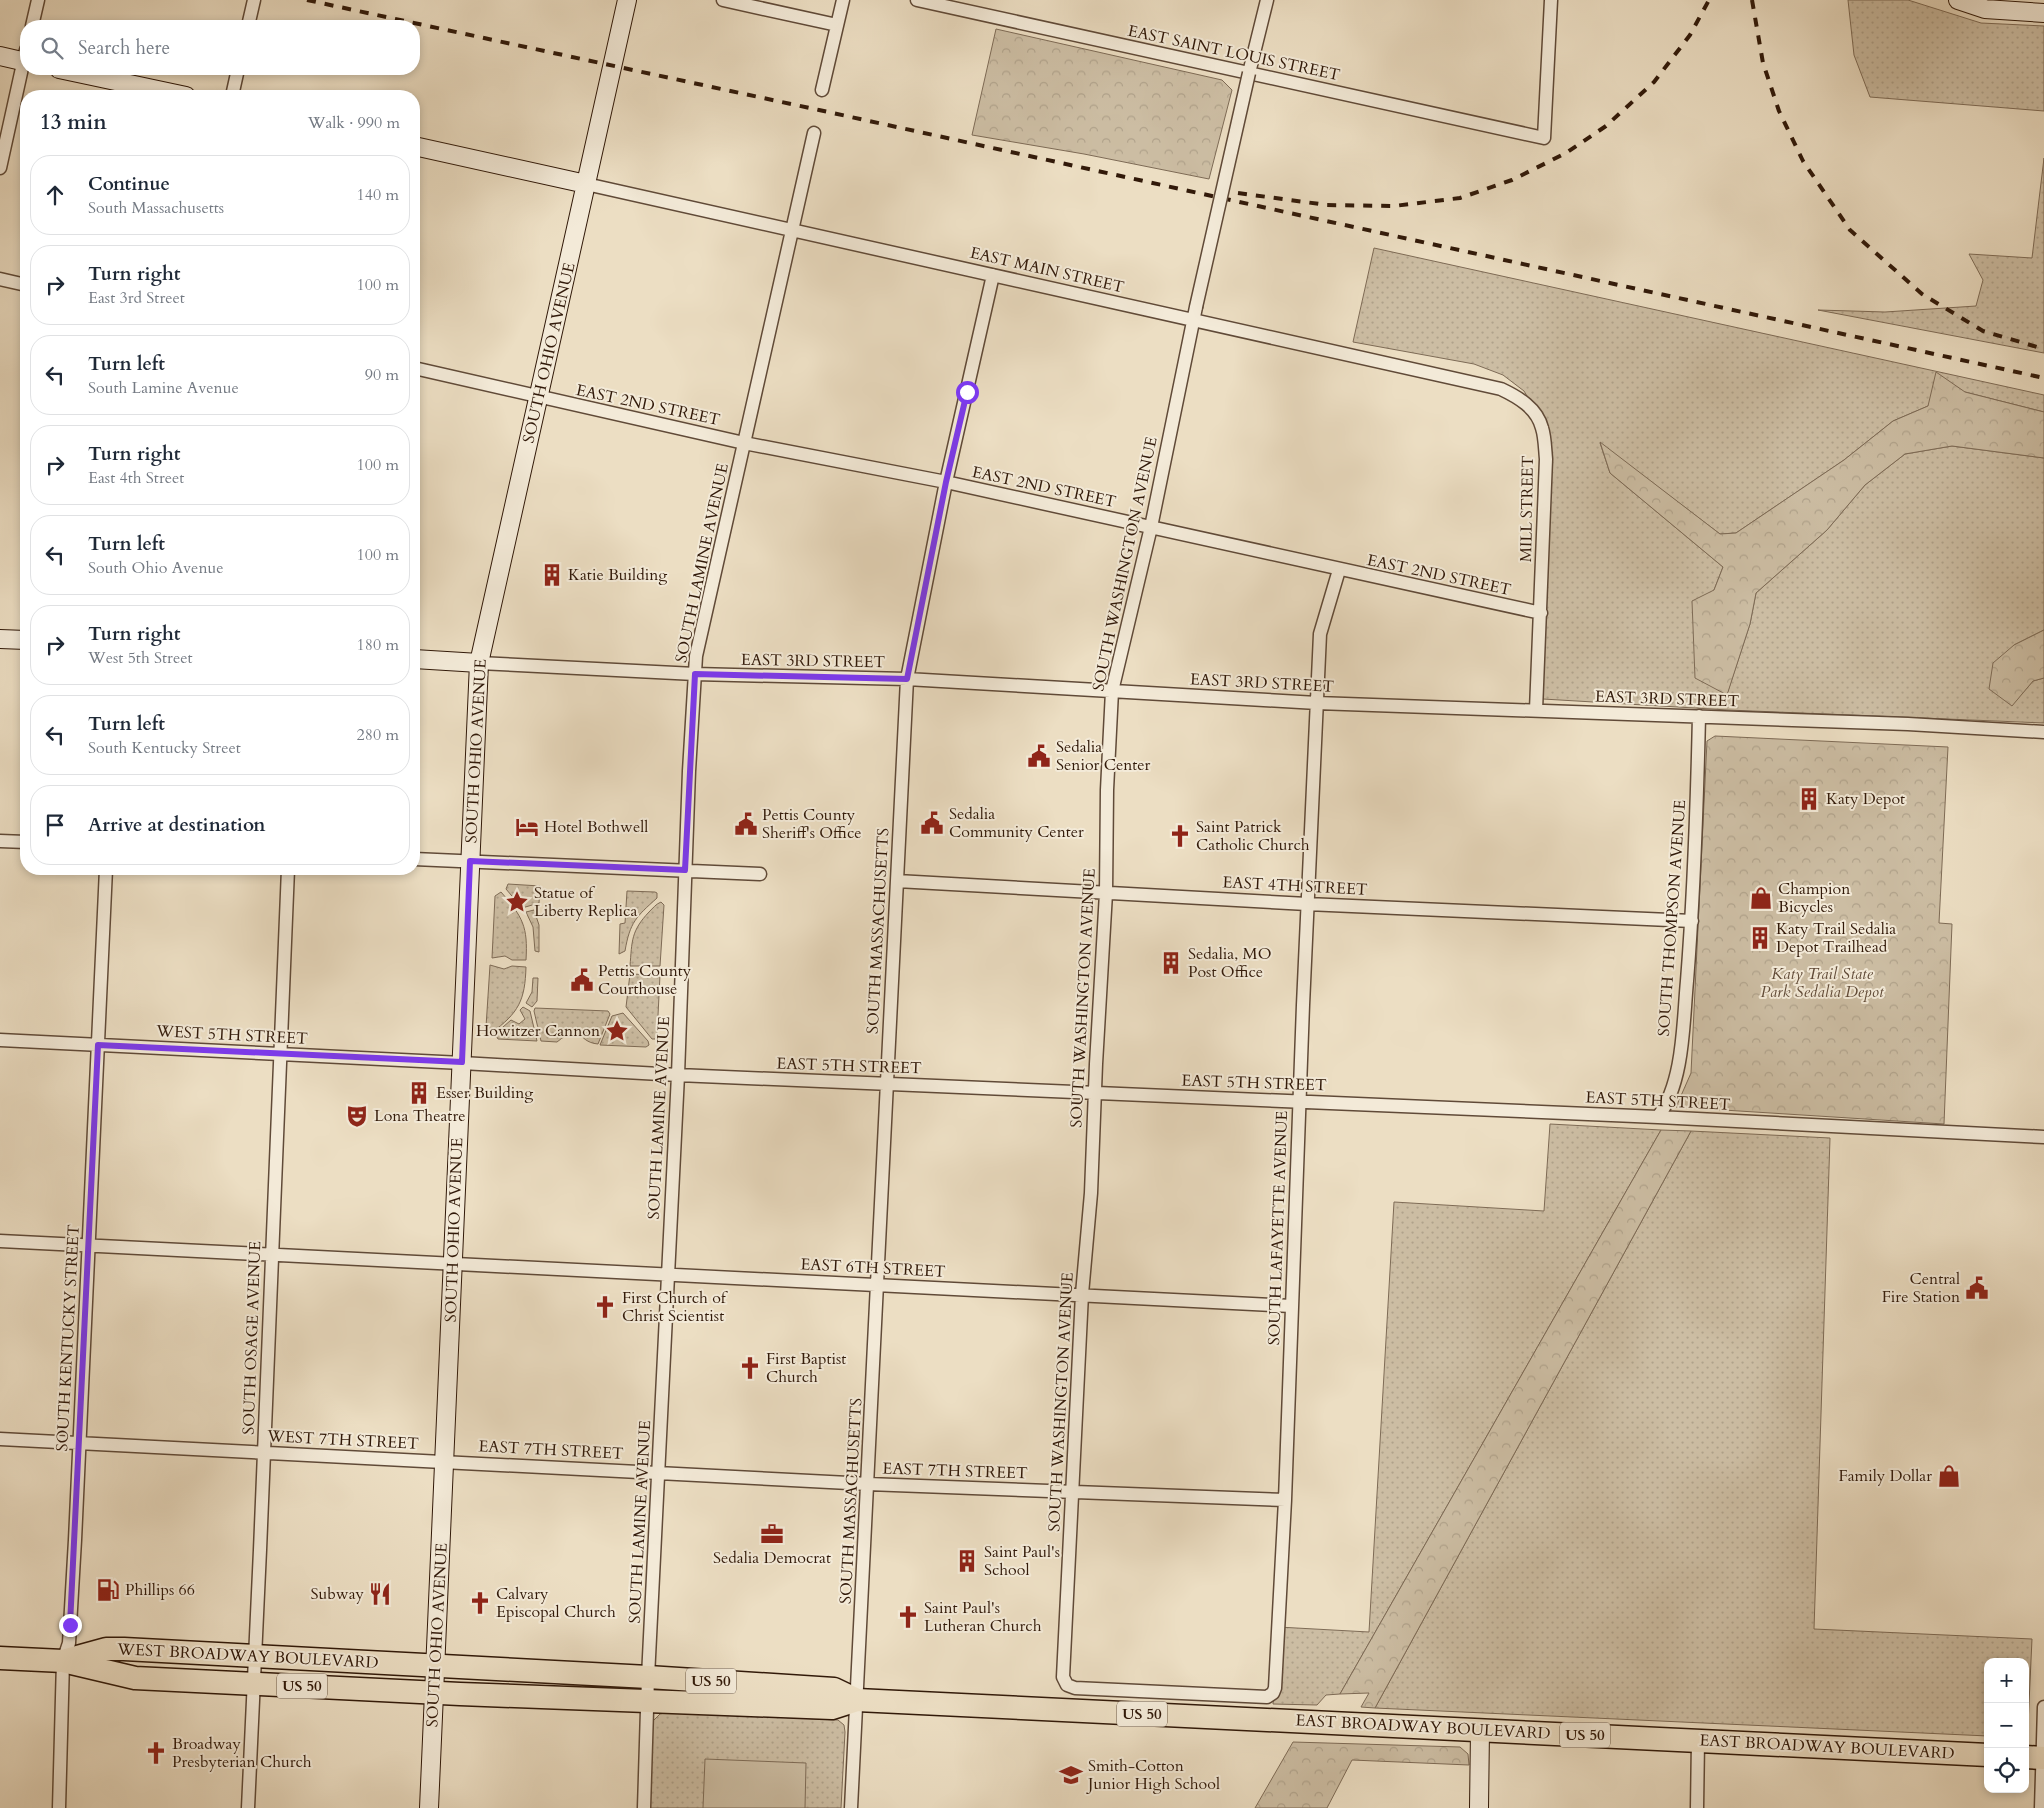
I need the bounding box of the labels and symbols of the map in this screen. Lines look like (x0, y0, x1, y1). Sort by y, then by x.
street label: EAST SAINT LOUIS STREET (1126, 20, 1342, 86)
street label: EAST MAIN STREET (968, 242, 1126, 298)
street label: SOUTH OHIO AVENUE (518, 260, 581, 445)
street label: EAST 2ND STREET (574, 379, 722, 431)
route start (956, 381, 979, 404)
street label: SOUTH WASHINGTON AVENUE (1087, 435, 1163, 693)
street label: MILL STREET (1515, 455, 1539, 562)
street label: SOUTH LAMINE AVENUE (670, 461, 734, 665)
street label: EAST 2ND STREET (970, 461, 1118, 513)
street label: EAST 2ND STREET (1365, 549, 1513, 601)
building icon: Katie Building (539, 562, 565, 588)
place label: Katie Building (568, 564, 667, 586)
street label: EAST 3RD STREET (741, 649, 886, 673)
street label: SOUTH OHIO AVENUE (460, 658, 492, 844)
street label: EAST 3RD STREET (1189, 668, 1335, 698)
street label: EAST 3RD STREET (1595, 685, 1740, 713)
place label: Sedalia Senior Center (1056, 736, 1151, 776)
public building icon: Sedalia Senior Center (1026, 743, 1052, 769)
building icon: Katy Depot (1796, 786, 1822, 812)
place label: Katy Depot (1826, 788, 1905, 810)
street label: SOUTH THOMPSON AVENUE (1653, 799, 1691, 1037)
place label: Sedalia Community Center (949, 803, 1084, 843)
place label: Pettis County Sheriff's Office (762, 804, 862, 844)
public building icon: Sedalia Community Center (919, 810, 945, 836)
public building icon: Pettis County Sheriff's Office (733, 811, 759, 837)
hotel icon: Hotel Bothwell (514, 814, 540, 840)
place label: Hotel Bothwell (544, 816, 648, 838)
place label: Saint Patrick Catholic Church (1196, 816, 1310, 856)
church icon: Saint Patrick Catholic Church (1167, 823, 1193, 849)
street label: SOUTH MASSACHUSETTS (862, 827, 894, 1035)
street label: SOUTH WASHINGTON AVENUE (1065, 868, 1101, 1128)
street label: EAST 4TH STREET (1222, 871, 1368, 901)
place label: Champion Bicycles (1778, 878, 1850, 918)
place label: Statue of Liberty Replica (534, 882, 637, 922)
shop icon: Champion Bicycles (1748, 885, 1774, 911)
place icon: Statue of Liberty Replica (504, 889, 530, 915)
place label: Katy Trail Sedalia Depot Trailhead (1776, 918, 1896, 958)
building icon: Katy Trail Sedalia Depot Trailhead (1747, 925, 1773, 951)
place label: Sedalia, MO Post Office (1188, 943, 1271, 983)
building icon: Sedalia, MO Post Office (1158, 950, 1184, 976)
place label: Pettis County Courthouse (598, 960, 692, 1000)
park label: Katy Trail State Park Sedalia Depot (1761, 963, 1884, 1003)
public building icon: Pettis County Courthouse (569, 967, 595, 993)
street label: SOUTH LAMINE AVENUE (643, 1016, 675, 1220)
place icon: Howitzer Cannon (604, 1018, 630, 1044)
street label: WEST 5TH STREET (155, 1020, 308, 1050)
place label: Howitzer Cannon (476, 1020, 600, 1042)
street label: EAST 5TH STREET (776, 1052, 922, 1080)
street label: EAST 5TH STREET (1181, 1069, 1327, 1097)
building icon: Esser Building (406, 1080, 432, 1106)
place label: Esser Building (436, 1082, 533, 1104)
street label: EAST 5TH STREET (1585, 1086, 1731, 1116)
theatre icon: Lona Theatre (344, 1103, 370, 1129)
place label: Lona Theatre (374, 1105, 465, 1127)
street label: SOUTH LAFAYETTE AVENUE (1263, 1110, 1293, 1346)
street label: SOUTH OHIO AVENUE (440, 1137, 468, 1323)
street label: SOUTH KENTUCKY STREET (51, 1224, 85, 1452)
street label: SOUTH OSAGE AVENUE (238, 1241, 266, 1435)
street label: EAST 6TH STREET (800, 1253, 946, 1283)
place label: Central Fire Station (1882, 1268, 1960, 1308)
street label: SOUTH WASHINGTON AVENUE (1043, 1272, 1079, 1532)
public building icon: Central Fire Station (1964, 1275, 1990, 1301)
place label: First Church of Christ Scientist (622, 1287, 729, 1327)
church icon: First Church of Christ Scientist (592, 1294, 618, 1320)
place label: First Baptist Church (766, 1348, 846, 1388)
church icon: First Baptist Church (737, 1355, 763, 1381)
street label: SOUTH MASSACHUSETTS (835, 1397, 867, 1605)
street label: SOUTH LAMINE AVENUE (624, 1420, 656, 1624)
street label: WEST 7TH STREET (266, 1425, 419, 1455)
street label: EAST 7TH STREET (478, 1435, 624, 1465)
street label: EAST 7TH STREET (882, 1457, 1028, 1485)
shop icon: Family Dollar (1936, 1463, 1962, 1489)
place label: Family Dollar (1839, 1465, 1932, 1487)
office icon: Sedalia Democrat (759, 1521, 785, 1547)
place label: Saint Paul's School (984, 1541, 1060, 1581)
street label: SOUTH OHIO AVENUE (421, 1542, 453, 1728)
place label: Sedalia Democrat (713, 1547, 831, 1569)
building icon: Saint Paul's School (954, 1548, 980, 1574)
fuel station icon: Phillips 66 (95, 1577, 121, 1603)
place label: Phillips 66 (125, 1579, 195, 1601)
restaurant icon: Subway (367, 1581, 393, 1607)
place label: Subway (310, 1583, 365, 1605)
place label: Calvary Episcopal Church (496, 1583, 616, 1623)
church icon: Calvary Episcopal Church (467, 1590, 493, 1616)
place label: Saint Paul's Lutheran Church (924, 1597, 1042, 1637)
church icon: Saint Paul's Lutheran Church (895, 1604, 921, 1630)
route end (59, 1614, 82, 1637)
street label: WEST BROADWAY BOULEVARD (116, 1638, 379, 1674)
road number: US 50 (686, 1668, 736, 1694)
road number: US 50 (277, 1674, 327, 1698)
road number: US 50 (1117, 1702, 1167, 1726)
street label: EAST BROADWAY BOULEVARD (1295, 1709, 1551, 1745)
road number: US 50 (1560, 1722, 1610, 1748)
street label: EAST BROADWAY BOULEVARD (1699, 1729, 1955, 1765)
place label: Broadway Presbyterian Church (172, 1733, 312, 1773)
church icon: Broadway Presbyterian Church (143, 1740, 169, 1766)
place label: Smith-Cotton Junior High School (1086, 1755, 1220, 1795)
school or university icon: Smith-Cotton Junior High School (1058, 1762, 1084, 1788)

